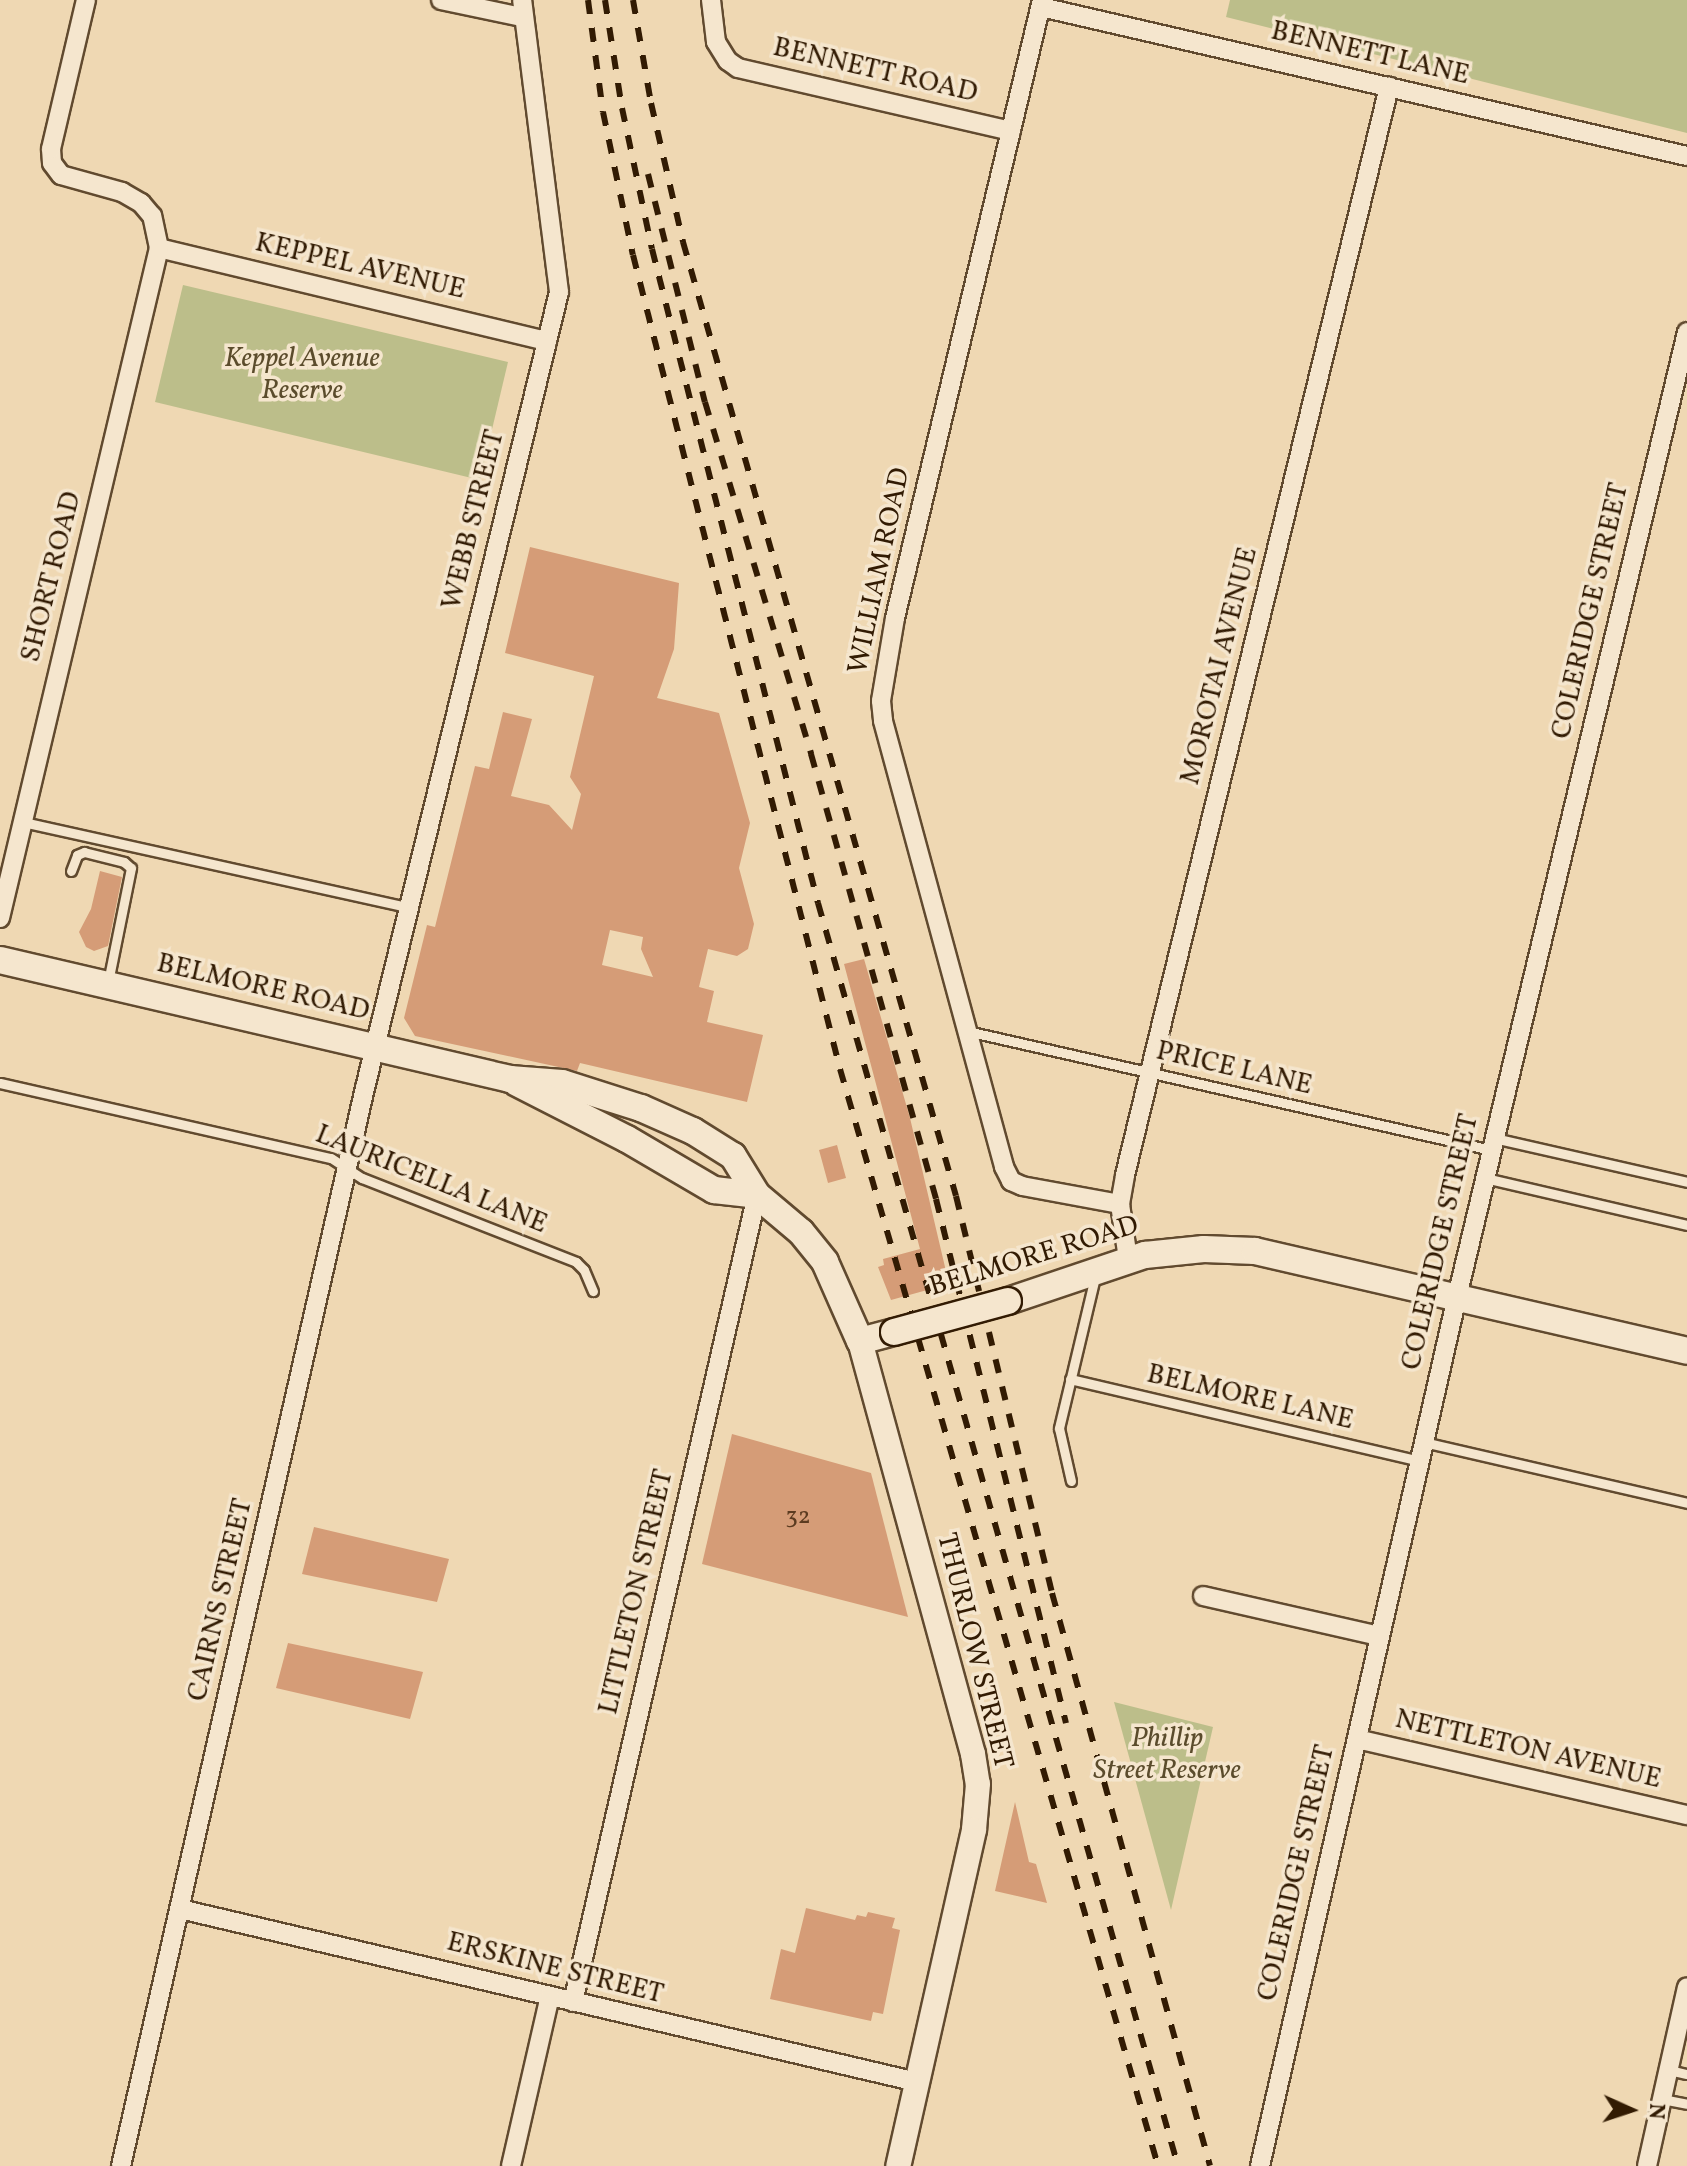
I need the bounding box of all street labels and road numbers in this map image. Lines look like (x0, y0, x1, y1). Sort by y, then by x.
street label: BENNETT LANE (1267, 15, 1473, 93)
street label: BENNETT ROAD (769, 31, 981, 111)
street label: KEPPEL AVENUE (252, 227, 468, 307)
street label: WEBB STREET (435, 427, 513, 613)
street label: WILLIAM ROAD (842, 465, 918, 677)
street label: COLERIDGE STREET (1545, 480, 1637, 742)
street label: SHORT ROAD (14, 488, 90, 666)
street label: MOROTAI AVENUE (1174, 544, 1266, 788)
street label: BELMORE ROAD (153, 947, 373, 1029)
street label: PRICE LANE (1153, 1035, 1315, 1103)
street label: COLERIDGE STREET (1395, 1111, 1487, 1373)
street label: LAURICELLA LANE (310, 1118, 552, 1242)
street label: BELMORE ROAD (925, 1209, 1143, 1305)
street label: BELMORE LANE (1143, 1358, 1357, 1438)
street label: LITTLETON STREET (592, 1466, 682, 1718)
street label: CAIRNS STREET (181, 1495, 261, 1705)
street label: THURLOW STREET (928, 1529, 1020, 1773)
street label: NETTLETON AVENUE (1392, 1703, 1664, 1797)
street label: COLERIDGE STREET (1251, 1742, 1343, 2004)
street label: ERSKINE STREET (443, 1926, 667, 2012)

